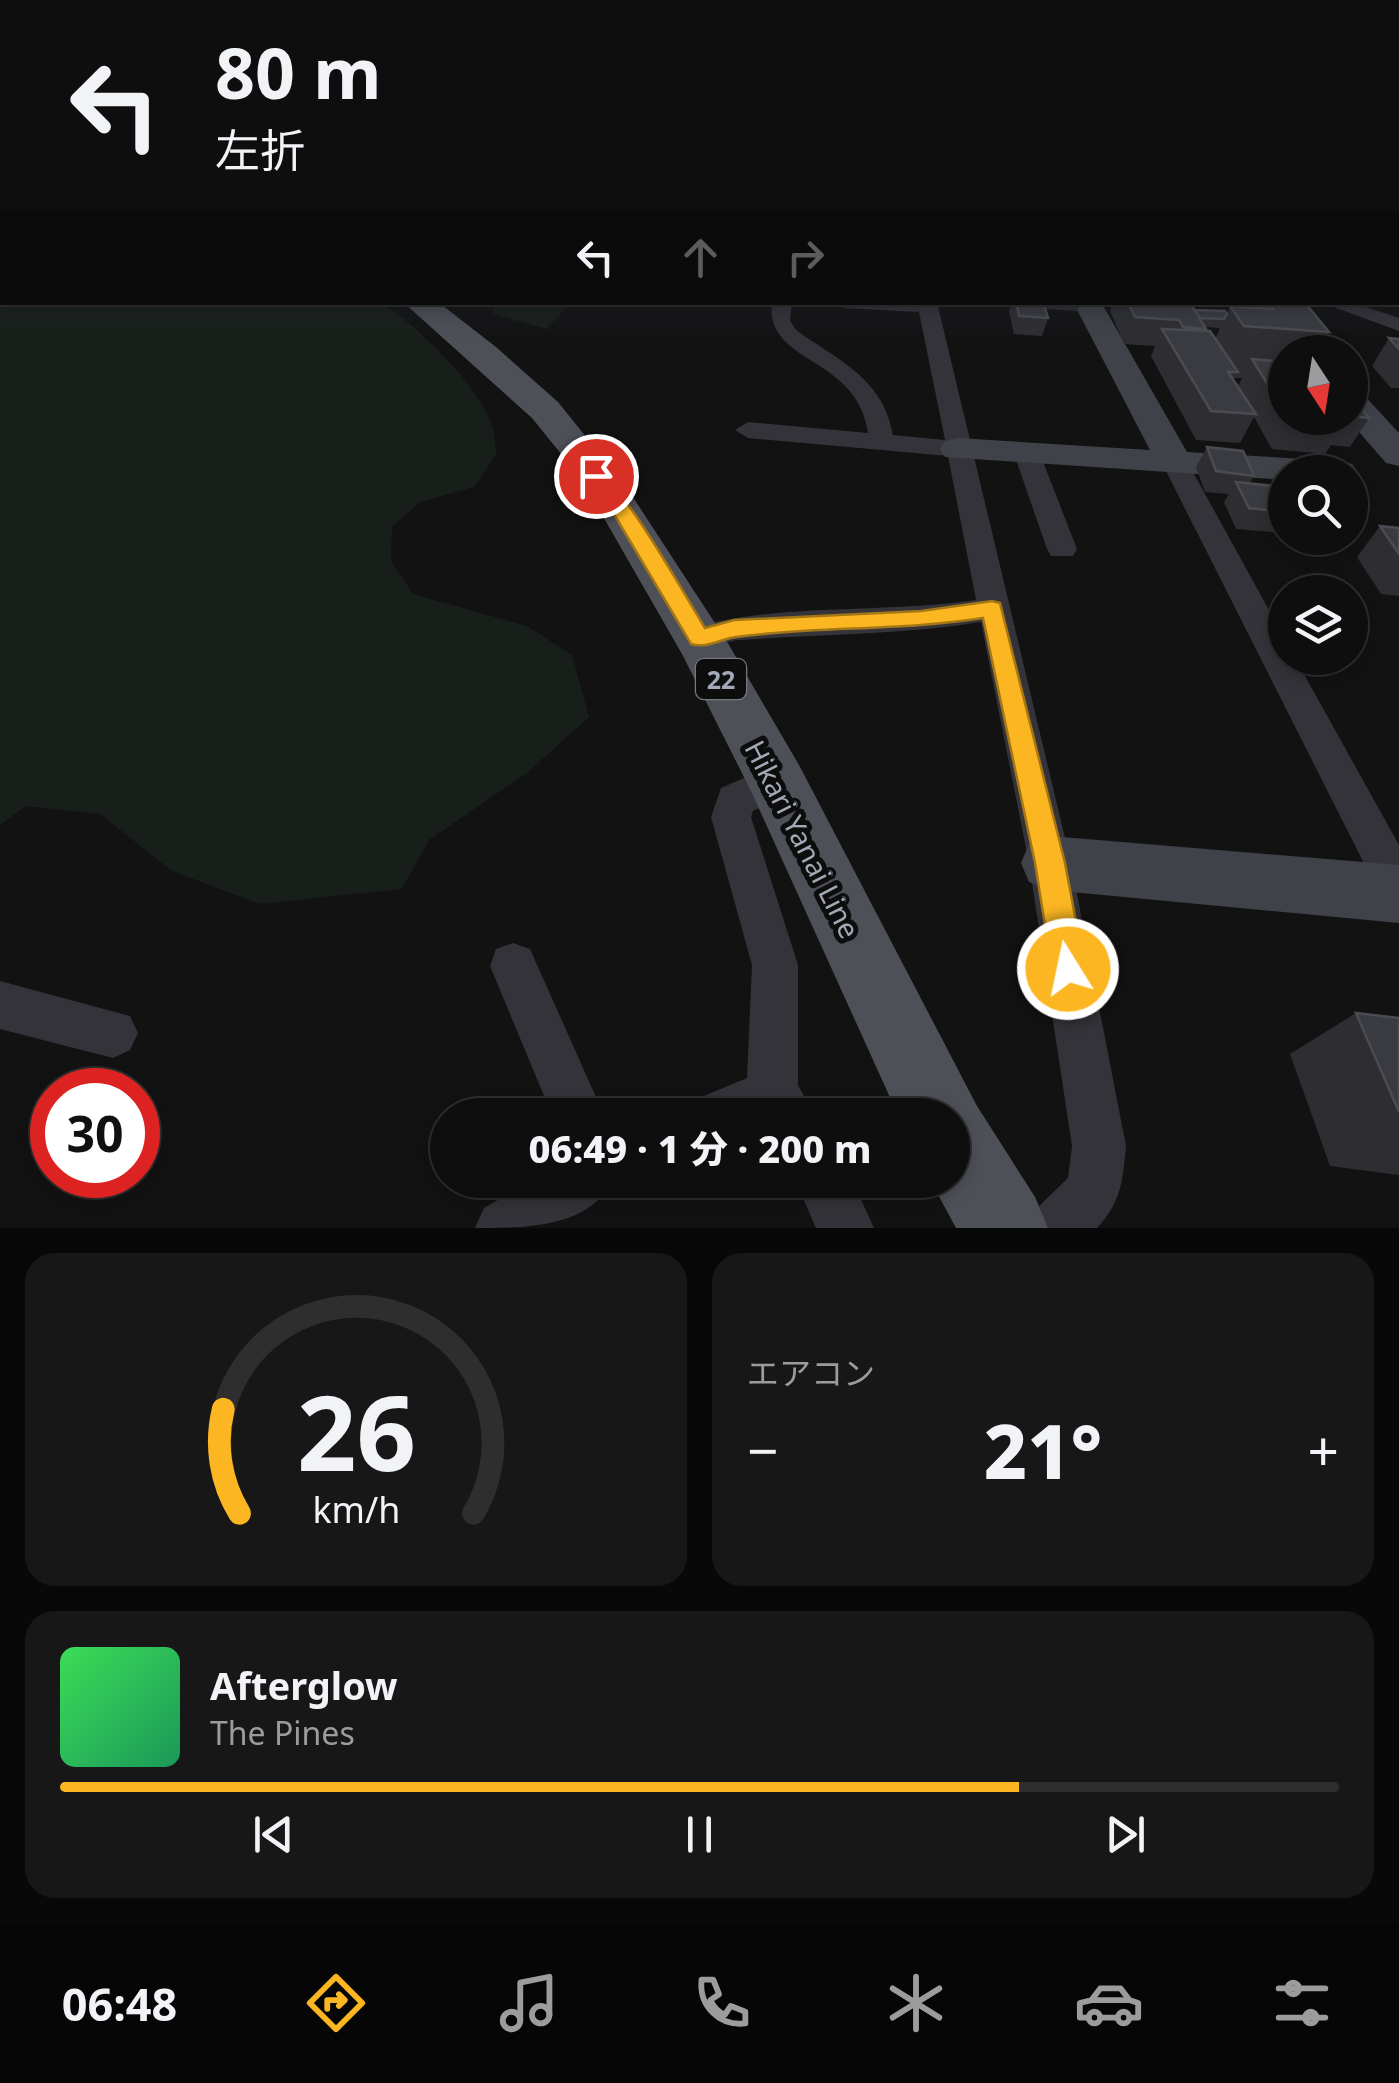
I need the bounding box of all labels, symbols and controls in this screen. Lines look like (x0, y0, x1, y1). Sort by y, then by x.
text: 80 m (215, 24, 382, 120)
icon: left (50, 40, 180, 170)
text: 左折 (215, 119, 305, 180)
icon: left (568, 230, 623, 285)
icon: ahead (673, 230, 728, 285)
icon: right (778, 230, 833, 285)
north arrow (1268, 335, 1368, 435)
map controls (1268, 335, 1368, 675)
pin (554, 434, 639, 519)
icon: arrive (569, 449, 624, 504)
button: search (1268, 455, 1368, 555)
button: layers (1268, 575, 1368, 675)
road number: 22 (696, 659, 746, 699)
street label: Hikari Yanai Line (737, 734, 869, 944)
position arrow (1016, 917, 1120, 1021)
speed limit sign: 30 (30, 1068, 160, 1198)
text: 06:49 · 1 分 · 200 m (529, 1122, 871, 1174)
text: エアコン (747, 1351, 875, 1394)
text: 26 (297, 1360, 415, 1501)
text: 21° (984, 1399, 1102, 1501)
text: − (747, 1412, 778, 1487)
text: + (1308, 1412, 1339, 1487)
text: km/h (312, 1485, 400, 1533)
text: Afterglow (210, 1659, 398, 1711)
text: The Pines (210, 1711, 355, 1754)
icon: previous (246, 1807, 301, 1862)
icon: pause (672, 1807, 727, 1862)
icon: next (1098, 1807, 1153, 1862)
icon: directions (301, 1968, 371, 2038)
icon: music (494, 1968, 564, 2038)
icon: phone (687, 1968, 757, 2038)
icon: climate (881, 1968, 951, 2038)
icon: car (1074, 1968, 1144, 2038)
icon: filters (1267, 1968, 1337, 2038)
text: 06:48 (62, 1973, 177, 2034)

